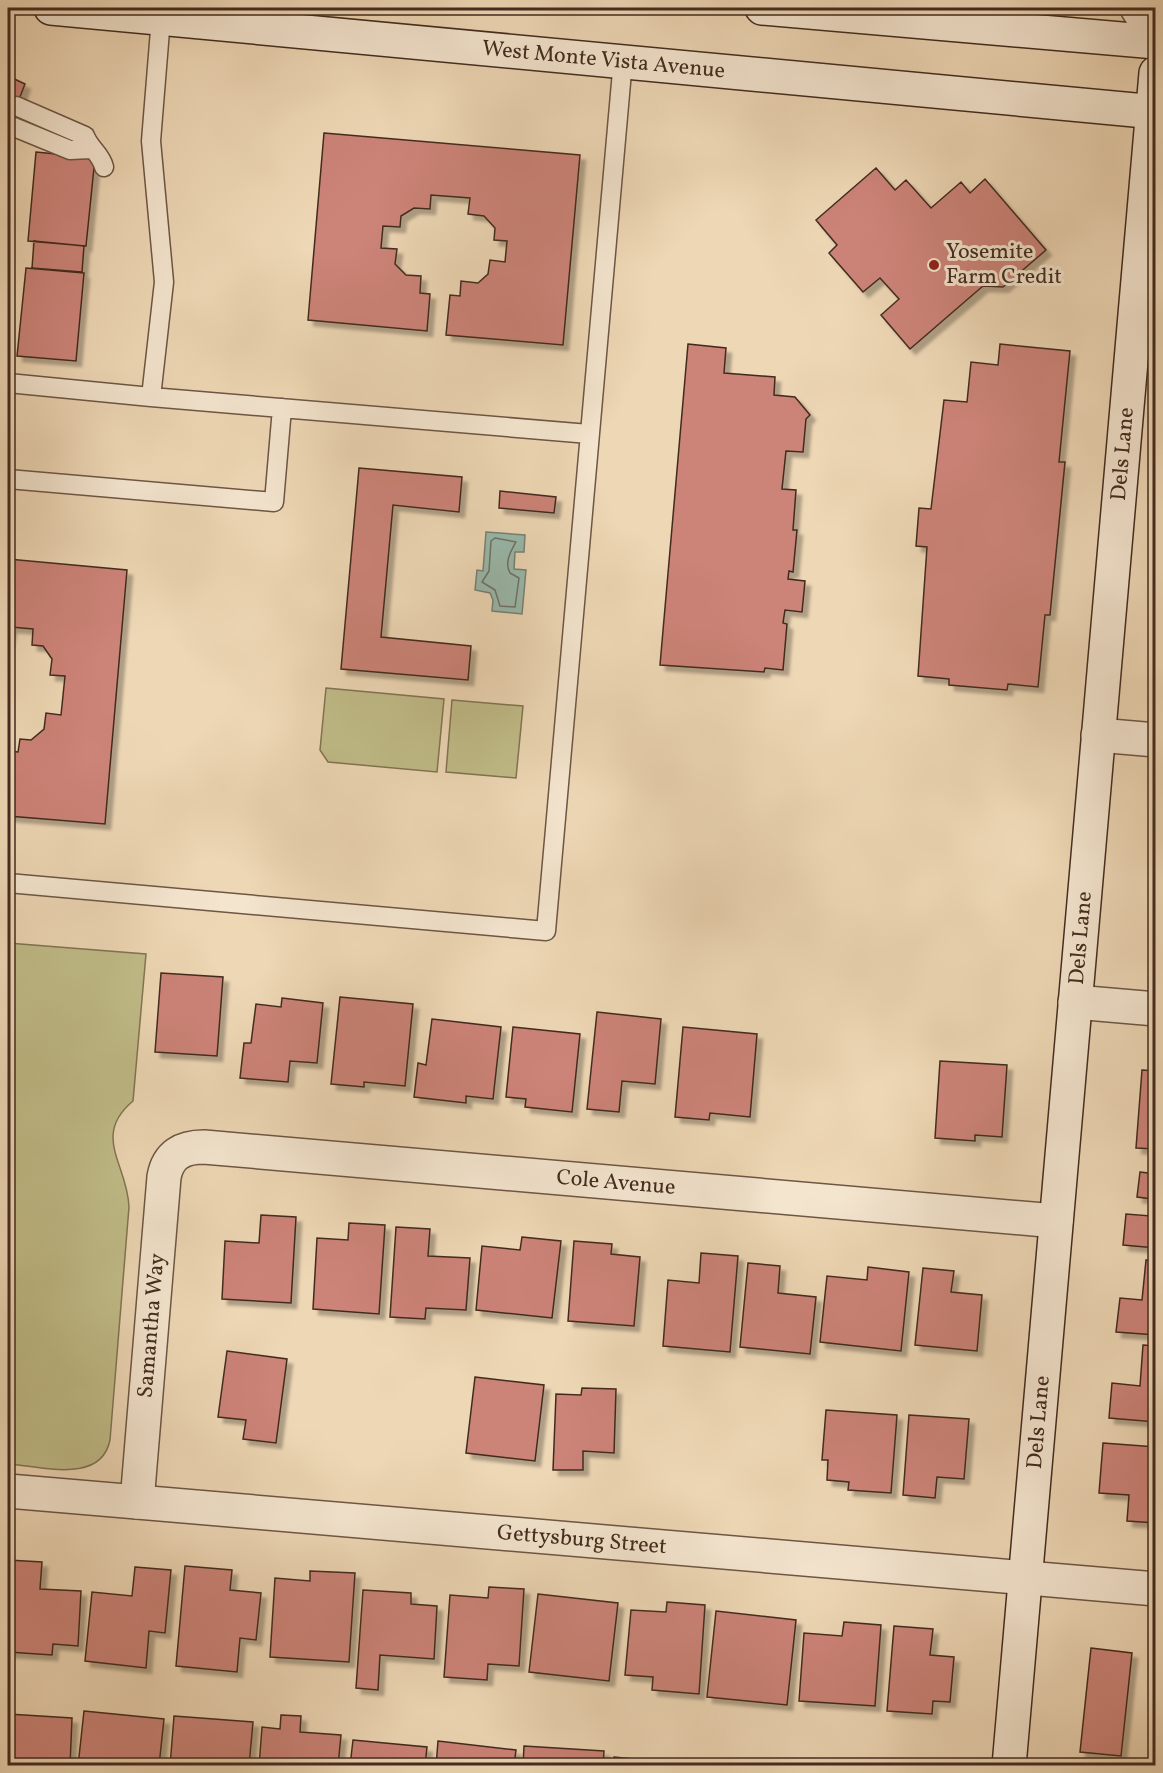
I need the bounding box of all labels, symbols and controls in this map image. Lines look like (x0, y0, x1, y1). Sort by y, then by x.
street label: West Monte Vista Avenue (481, 33, 727, 87)
place label: Yosemite Farm Credit (946, 237, 1062, 293)
marker: Yosemite Farm Credit (927, 258, 941, 272)
street label: Dels Lane (1103, 406, 1142, 502)
street label: Dels Lane (1061, 890, 1100, 986)
street label: Cole Avenue (555, 1162, 677, 1203)
street label: Samantha Way (130, 1252, 173, 1399)
street label: Dels Lane (1019, 1374, 1058, 1470)
street label: Gettysburg Street (496, 1517, 668, 1563)

